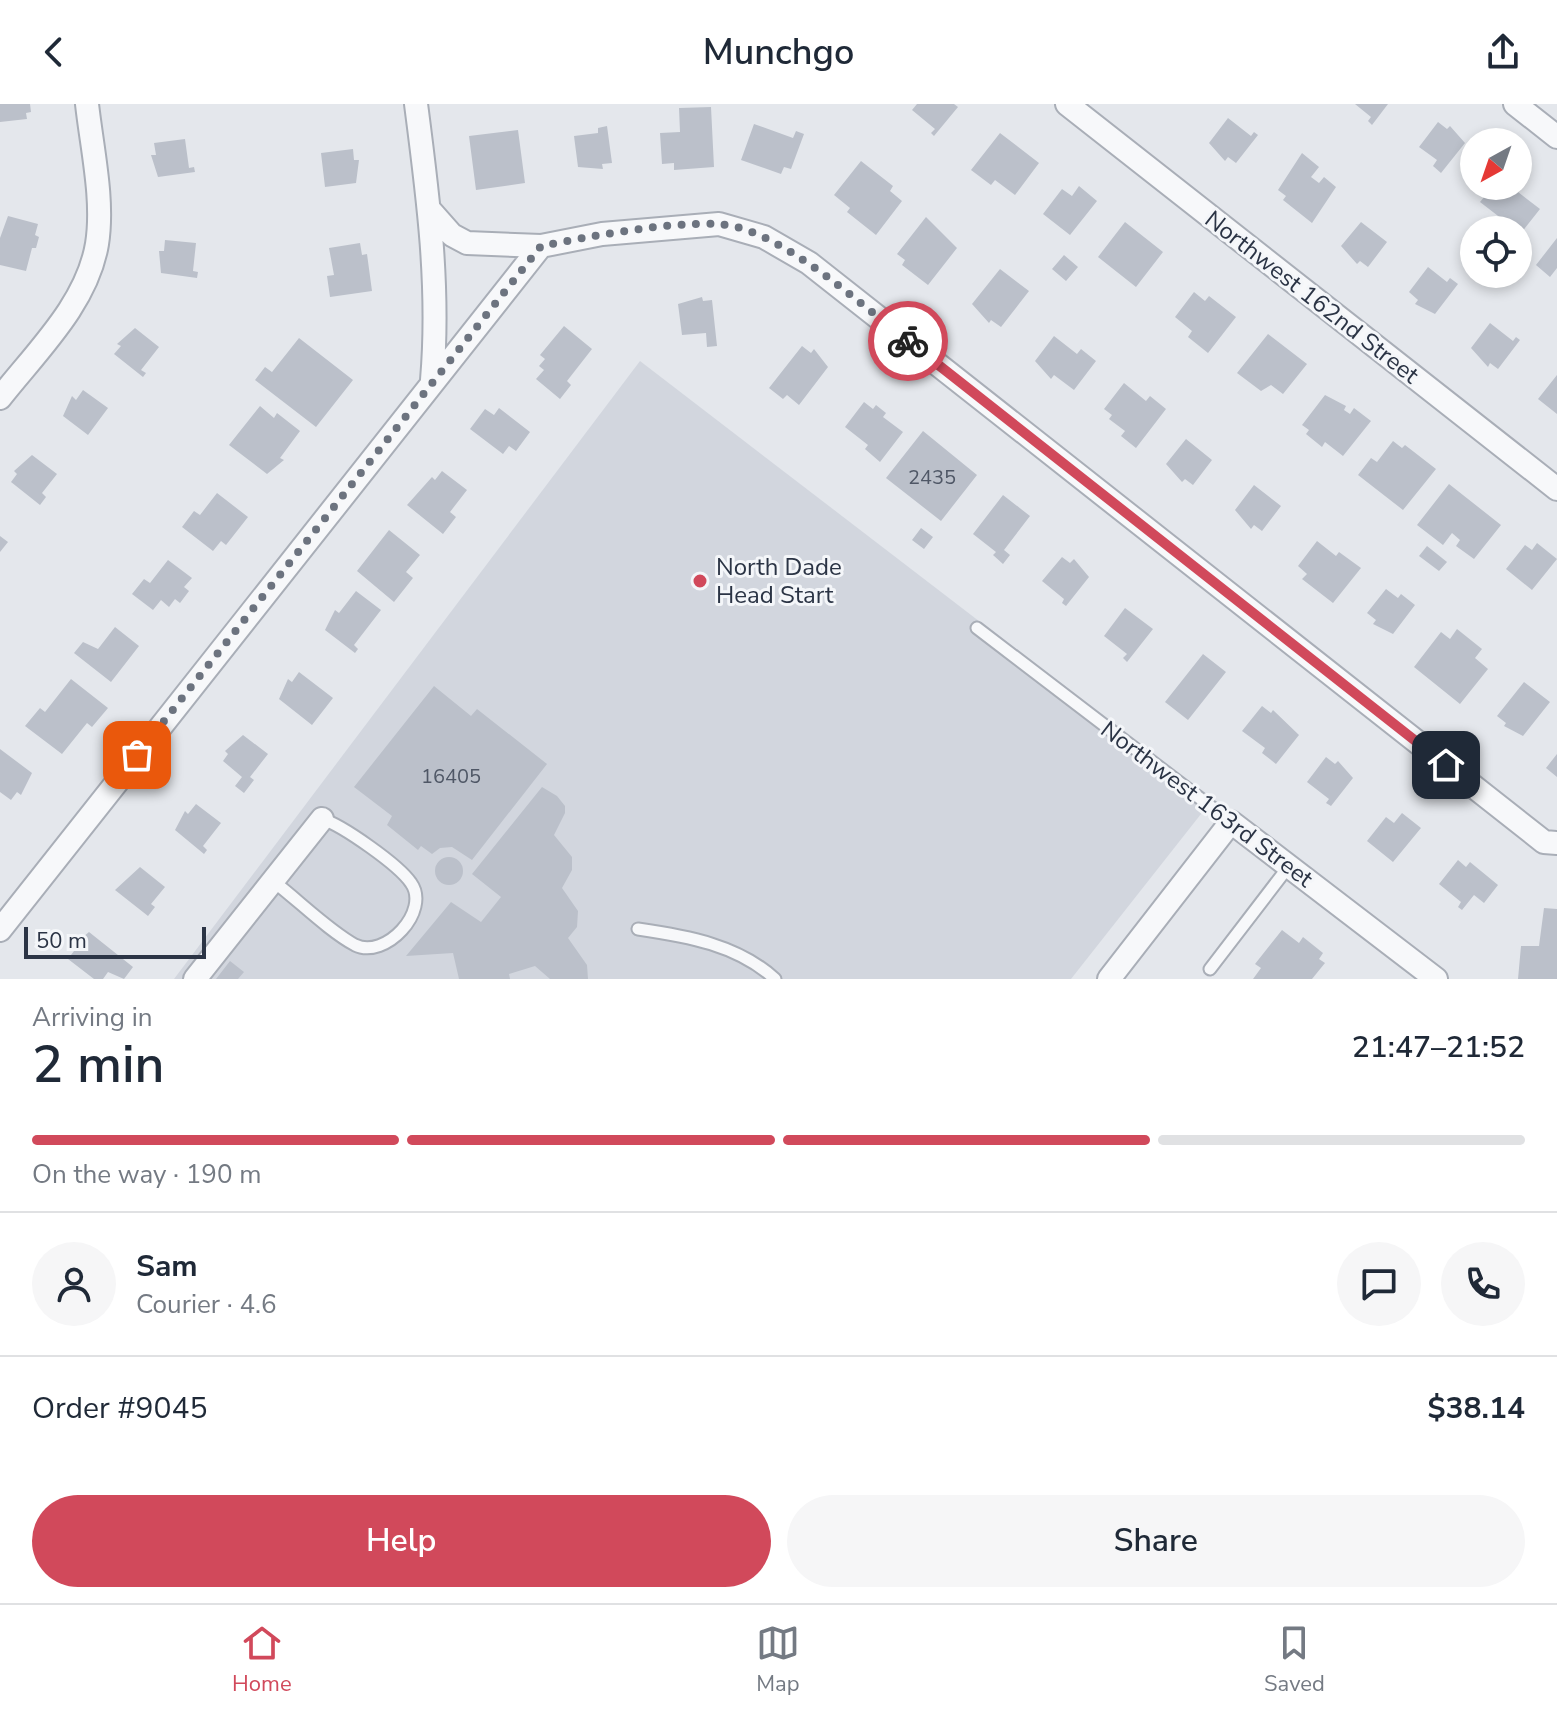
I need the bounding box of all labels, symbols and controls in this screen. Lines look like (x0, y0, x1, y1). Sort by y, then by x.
text: Munchgo (703, 28, 854, 77)
icon: back (32, 30, 76, 74)
icon: share (1481, 30, 1525, 74)
north arrow (1460, 128, 1532, 200)
map controls (1460, 128, 1532, 288)
street label: Northwest 162nd Street (1198, 203, 1426, 391)
button: locate (1460, 216, 1532, 288)
courier (868, 301, 948, 381)
icon: bike (886, 319, 930, 363)
house number: 2435 (908, 464, 956, 491)
place label: North Dade Head Start (716, 551, 842, 611)
marker: North Dade Head Start (691, 572, 709, 590)
street label: Northwest 163rd Street (1094, 713, 1320, 895)
pin (103, 721, 171, 789)
pin (1412, 731, 1480, 799)
icon: bag (115, 733, 159, 777)
icon: home (1424, 743, 1468, 787)
house number: 16405 (421, 763, 481, 790)
scale bar (24, 923, 206, 959)
text: 50 m (36, 926, 87, 956)
text: Arriving in (32, 1000, 153, 1035)
text: 21:47–21:52 (1352, 1027, 1525, 1068)
text: 2 min (32, 1029, 165, 1100)
text: On the way · 190 m (32, 1157, 261, 1192)
button: person (32, 1242, 116, 1326)
button: chat (1337, 1242, 1421, 1326)
button: phone (1441, 1242, 1525, 1326)
text: Sam (136, 1246, 198, 1287)
text: Courier · 4.6 (136, 1287, 277, 1322)
text: Order #9045 (32, 1388, 207, 1429)
text: $38.14 (1428, 1388, 1525, 1429)
button: Help (32, 1495, 771, 1587)
button: Share (787, 1495, 1525, 1587)
tab: Home (232, 1621, 292, 1699)
tab: Map (756, 1621, 800, 1699)
tab: Saved (1264, 1621, 1325, 1699)

